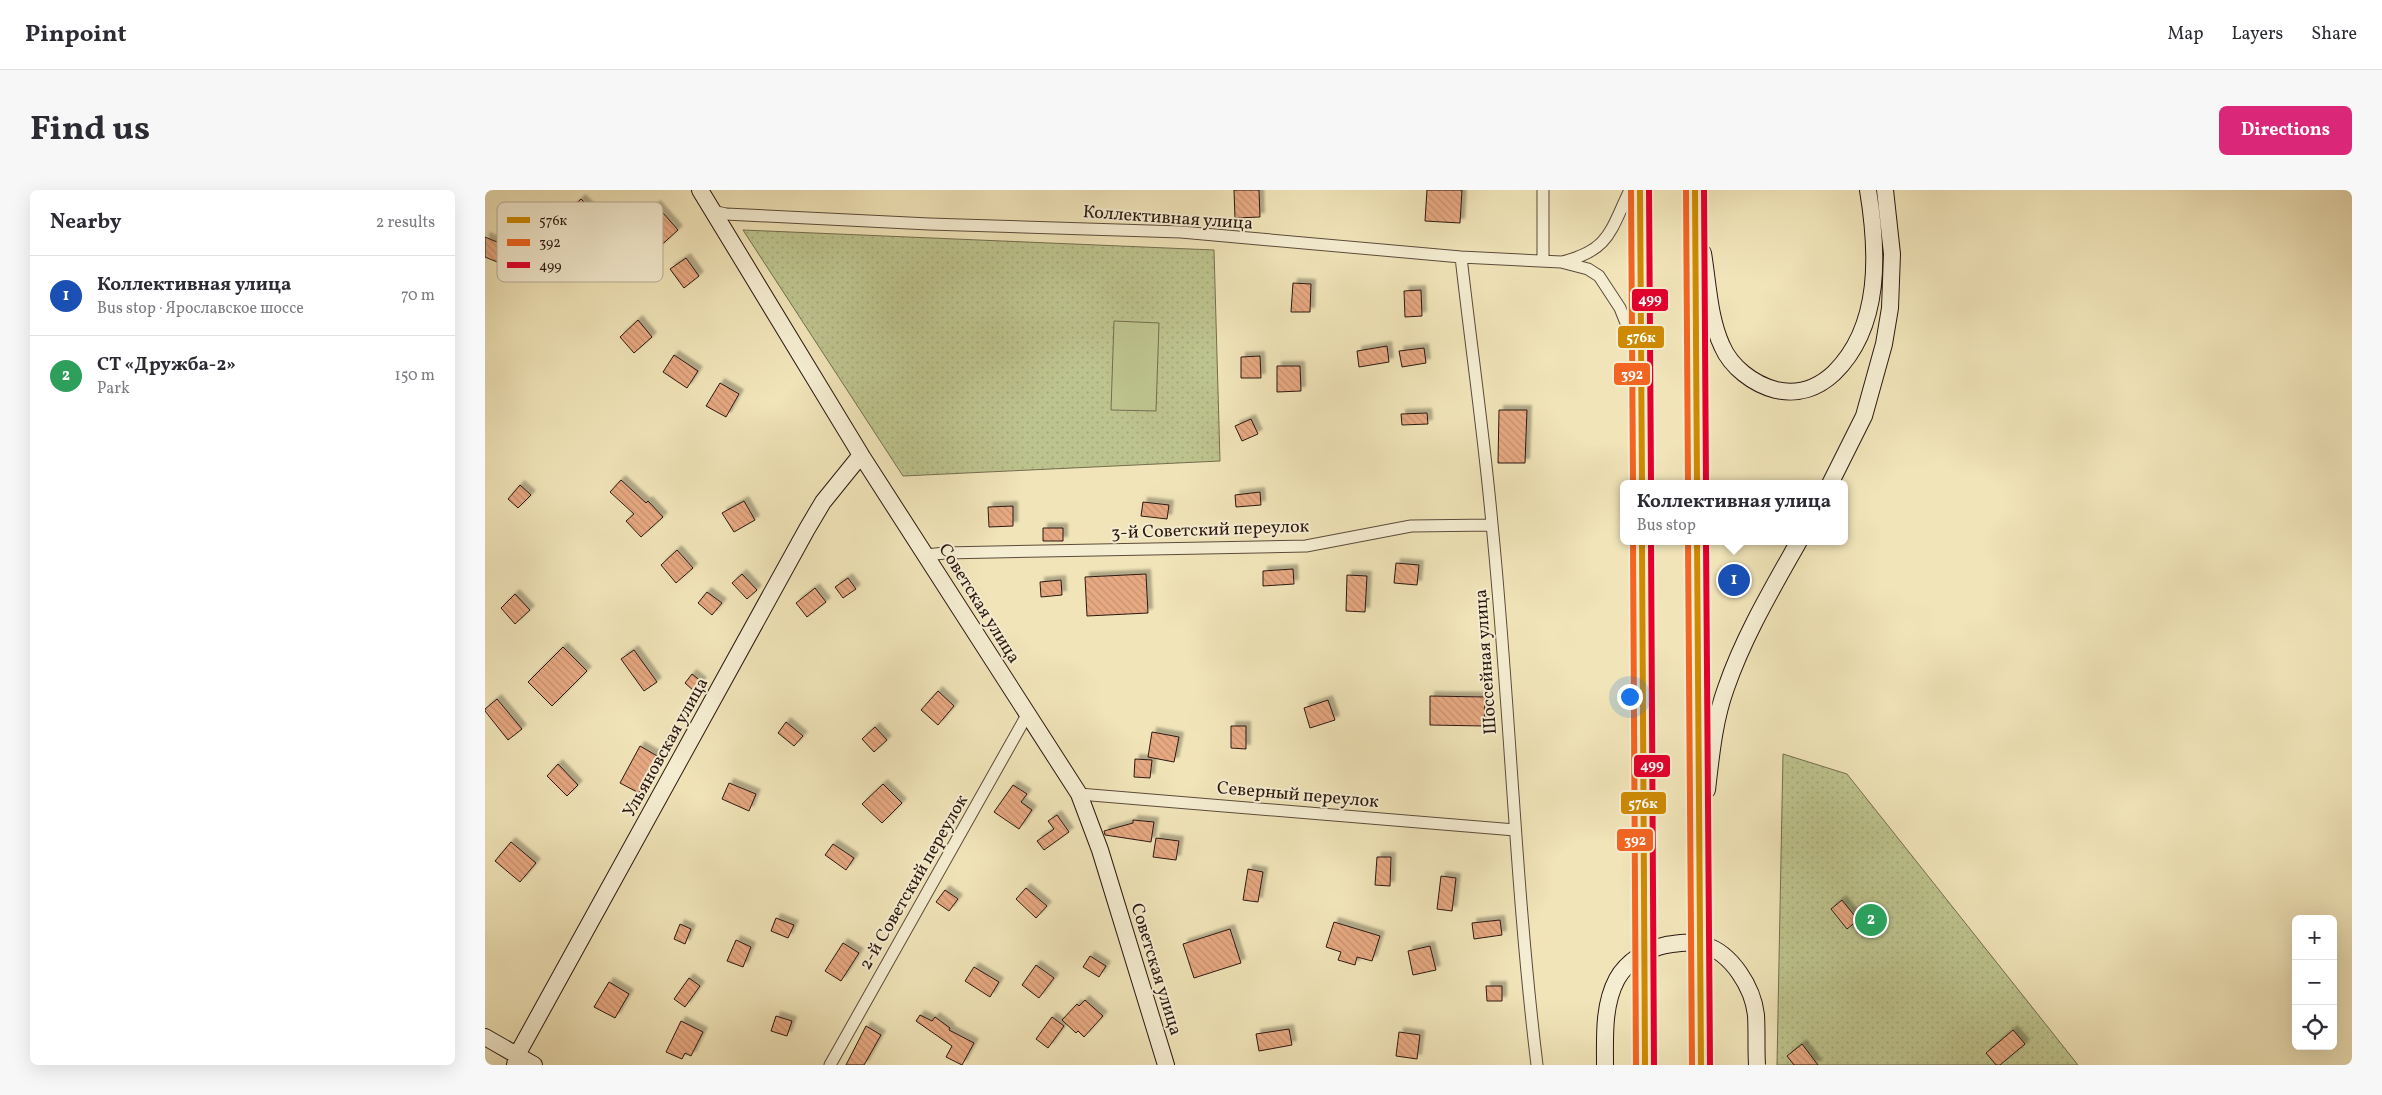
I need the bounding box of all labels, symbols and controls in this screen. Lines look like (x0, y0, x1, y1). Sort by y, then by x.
text: Pinpoint (25, 18, 127, 52)
text: Map (2167, 22, 2203, 47)
text: Layers (2231, 22, 2283, 47)
text: Share (2311, 22, 2357, 47)
text: Find us (30, 106, 150, 154)
button: Directions (2219, 106, 2352, 155)
street label: Коллективная улица (1082, 200, 1254, 237)
legend (497, 202, 663, 282)
text: Nearby (50, 208, 121, 237)
text: 2 results (376, 212, 435, 234)
text: 576к (539, 212, 568, 231)
text: 392 (539, 234, 561, 253)
text: 499 (539, 257, 562, 276)
text: Коллективная улица (97, 272, 291, 298)
text: 1 (63, 285, 69, 307)
text: 70 m (401, 285, 435, 307)
line badge: 499 (1631, 288, 1669, 312)
text: 499 (1638, 291, 1662, 310)
text: Bus stop · Ярославское шоссе (97, 298, 304, 320)
line badge: 576к (1617, 325, 1665, 349)
text: 576к (1626, 329, 1656, 348)
text: СТ «Дружба-2» (97, 352, 236, 378)
line badge: 392 (1613, 362, 1651, 386)
text: 2 (62, 365, 70, 387)
text: 150 m (394, 365, 435, 387)
text: 392 (1621, 366, 1643, 385)
text: Park (97, 378, 130, 400)
popup (1620, 480, 1848, 545)
text: Коллективная улица (1637, 489, 1831, 515)
street label: 3-й Советский переулок (1111, 515, 1310, 546)
text: Bus stop (1637, 515, 1696, 537)
street label: Советская улица (932, 539, 1026, 669)
pin: 1 (1718, 561, 1750, 599)
street label: Шоссейная улица (1469, 588, 1504, 736)
street label: Ульяновская улица (617, 673, 715, 822)
your location (1617, 684, 1643, 710)
line badge: 499 (1633, 754, 1671, 778)
text: 499 (1640, 757, 1664, 776)
street label: Северный переулок (1216, 776, 1380, 815)
street label: 2-й Советский переулок (854, 790, 975, 975)
line badge: 576к (1620, 791, 1667, 815)
text: 576к (1628, 795, 1658, 814)
line badge: 392 (1616, 828, 1654, 852)
text: 392 (1624, 832, 1646, 851)
street label: Советская улица (1124, 900, 1188, 1039)
pin: 2 (1855, 901, 1887, 939)
map controls (2292, 915, 2337, 1050)
button: + (2292, 915, 2337, 960)
button: − (2292, 960, 2337, 1005)
button: locate (2292, 1005, 2337, 1050)

